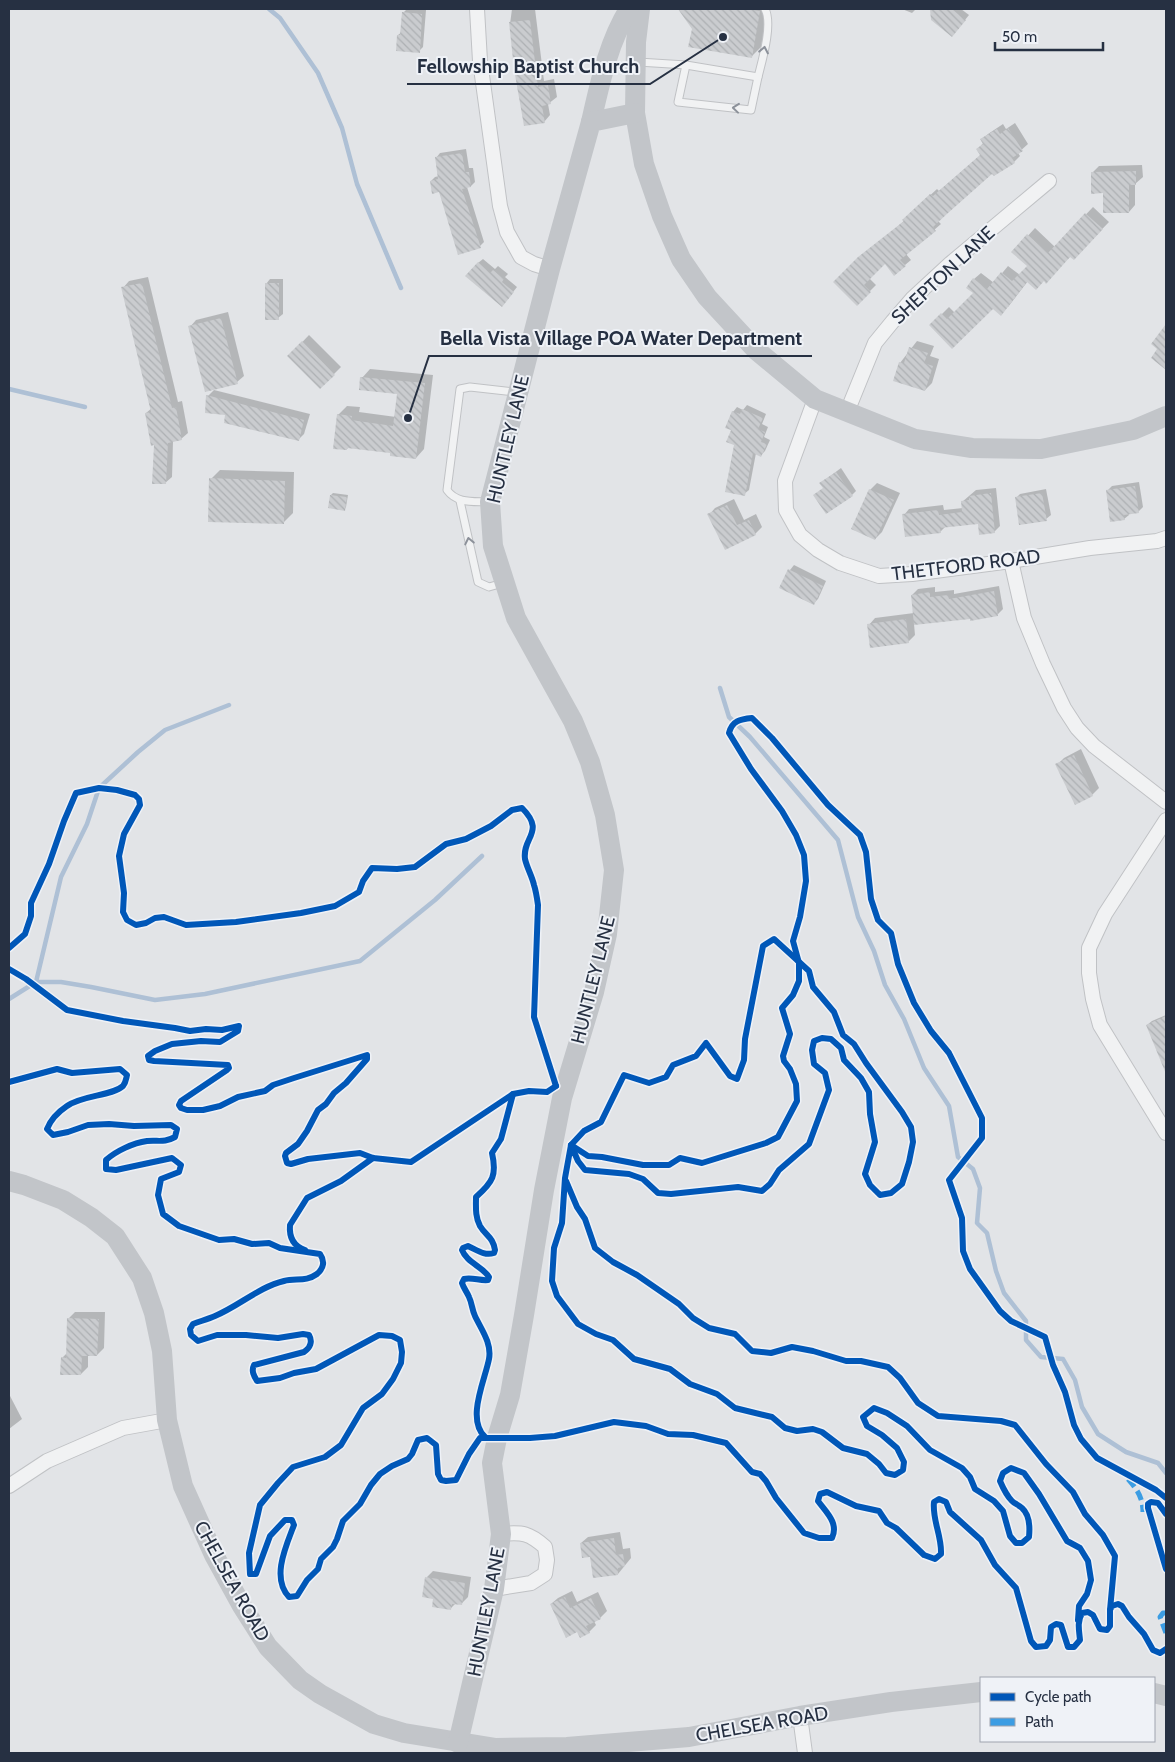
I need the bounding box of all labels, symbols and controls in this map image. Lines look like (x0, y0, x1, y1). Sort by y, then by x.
scale bar (995, 20, 1102, 52)
text: 50 m (1002, 28, 1037, 46)
one-way arrow (758, 46, 768, 55)
callout: Fellowship Baptist Church (407, 49, 650, 84)
text: Fellowship Baptist Church (417, 54, 639, 78)
one-way arrow (732, 103, 740, 114)
street label: SHEPTON LANE (887, 221, 999, 329)
callout: Bella Vista Village POA Water Department (429, 321, 812, 356)
text: Bella Vista Village POA Water Department (440, 326, 802, 350)
street label: HUNTLEY LANE (482, 373, 534, 505)
one-way arrow (464, 537, 475, 546)
street label: THETFORD ROAD (890, 544, 1042, 586)
street label: HUNTLEY LANE (566, 914, 620, 1046)
street label: CHELSEA ROAD (189, 1517, 275, 1645)
street label: HUNTLEY LANE (462, 1546, 510, 1678)
legend (980, 1677, 1155, 1742)
text: Cycle path (1025, 1688, 1091, 1706)
street label: CHELSEA ROAD (694, 1701, 830, 1747)
text: Path (1025, 1713, 1054, 1731)

